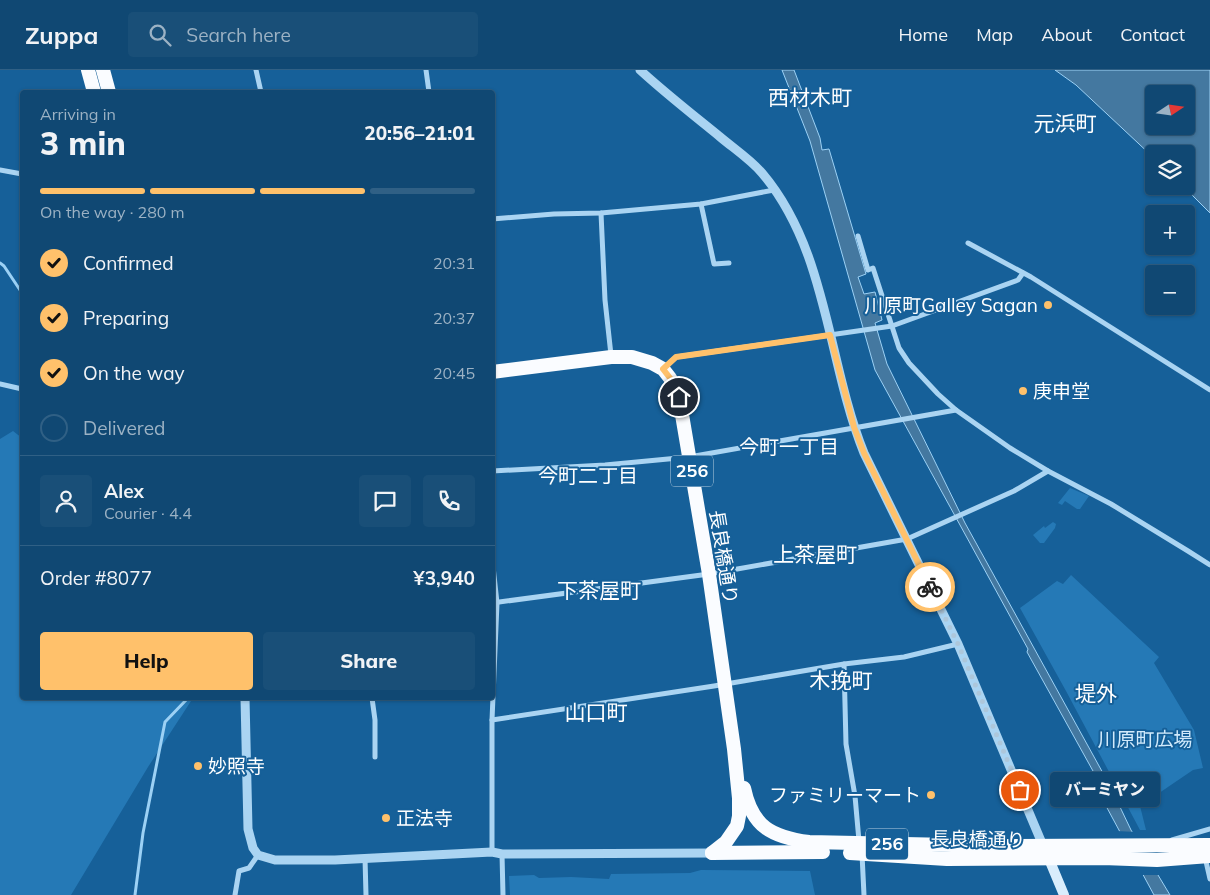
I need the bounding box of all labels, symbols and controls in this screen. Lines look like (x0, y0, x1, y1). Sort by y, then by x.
search box (128, 12, 478, 57)
text: Zuppa (25, 20, 98, 50)
icon: search (146, 21, 174, 49)
text: Search here (186, 23, 291, 47)
text: Home (898, 23, 948, 46)
text: Map (976, 23, 1013, 46)
text: About (1041, 23, 1092, 46)
text: Contact (1120, 23, 1185, 46)
district label: 西材木町 (768, 84, 852, 110)
north arrow (1145, 85, 1195, 135)
map controls (1145, 85, 1195, 315)
text: Arriving in (40, 104, 116, 124)
district label: 元浜町 (1034, 110, 1097, 136)
text: 20:56–21:01 (364, 121, 475, 145)
text: 3 min (40, 123, 126, 163)
button: layers (1145, 145, 1195, 195)
text: On the way · 280 m (40, 202, 185, 222)
button: + (1145, 205, 1195, 255)
icon: check (40, 249, 68, 277)
text: Confirmed (83, 251, 174, 275)
text: 20:31 (433, 253, 475, 273)
button: − (1145, 265, 1195, 315)
place label: 川原町Galley Sagan (864, 293, 1038, 317)
marker: 川原町Galley Sagan (1042, 299, 1054, 311)
icon: check (40, 304, 68, 332)
text: Preparing (83, 306, 169, 330)
text: 20:37 (433, 308, 475, 328)
icon: check (40, 359, 68, 387)
text: On the way (83, 361, 185, 385)
text: 20:45 (433, 363, 475, 383)
pin (658, 376, 700, 418)
place label: 庚申堂 (1033, 379, 1090, 403)
icon: home (665, 383, 693, 411)
marker: 庚申堂 (1017, 385, 1029, 397)
text: Delivered (83, 416, 165, 440)
district label: 今町一丁目 (739, 434, 839, 459)
road number: 256 (671, 456, 713, 486)
district label: 今町二丁目 (538, 463, 638, 488)
button: person (40, 475, 92, 527)
button: chat (359, 475, 411, 527)
button: phone (423, 475, 475, 527)
text: Alex (104, 479, 144, 503)
text: Courier · 4.4 (104, 503, 192, 523)
street label: 長良橋通り (705, 508, 743, 606)
district label: 上茶屋町 (773, 541, 857, 567)
courier (905, 562, 955, 612)
text: Order #8077 (40, 566, 152, 590)
text: ¥3,940 (413, 566, 475, 590)
icon: bike (916, 573, 944, 601)
district label: 下茶屋町 (557, 577, 641, 603)
button: Help (40, 632, 253, 690)
button: Share (263, 632, 475, 690)
district label: 木挽町 (810, 667, 873, 693)
district label: 堤外 (1075, 680, 1117, 706)
district label: 山口町 (565, 699, 628, 725)
park label: 川原町広場 (1097, 727, 1193, 751)
place label: 妙照寺 (208, 754, 265, 778)
marker: 妙照寺 (192, 760, 204, 772)
pin (999, 769, 1041, 811)
callout: バーミヤン (1050, 772, 1160, 808)
icon: bag (1006, 776, 1034, 804)
text: バーミヤン (1065, 779, 1145, 799)
place label: ファミリーマート (769, 783, 921, 807)
marker: ファミリーマート (925, 789, 937, 801)
place label: 正法寺 (396, 806, 453, 830)
marker: 正法寺 (380, 812, 392, 824)
street label: 長良橋通り (930, 826, 1026, 852)
road number: 256 (866, 829, 908, 860)

